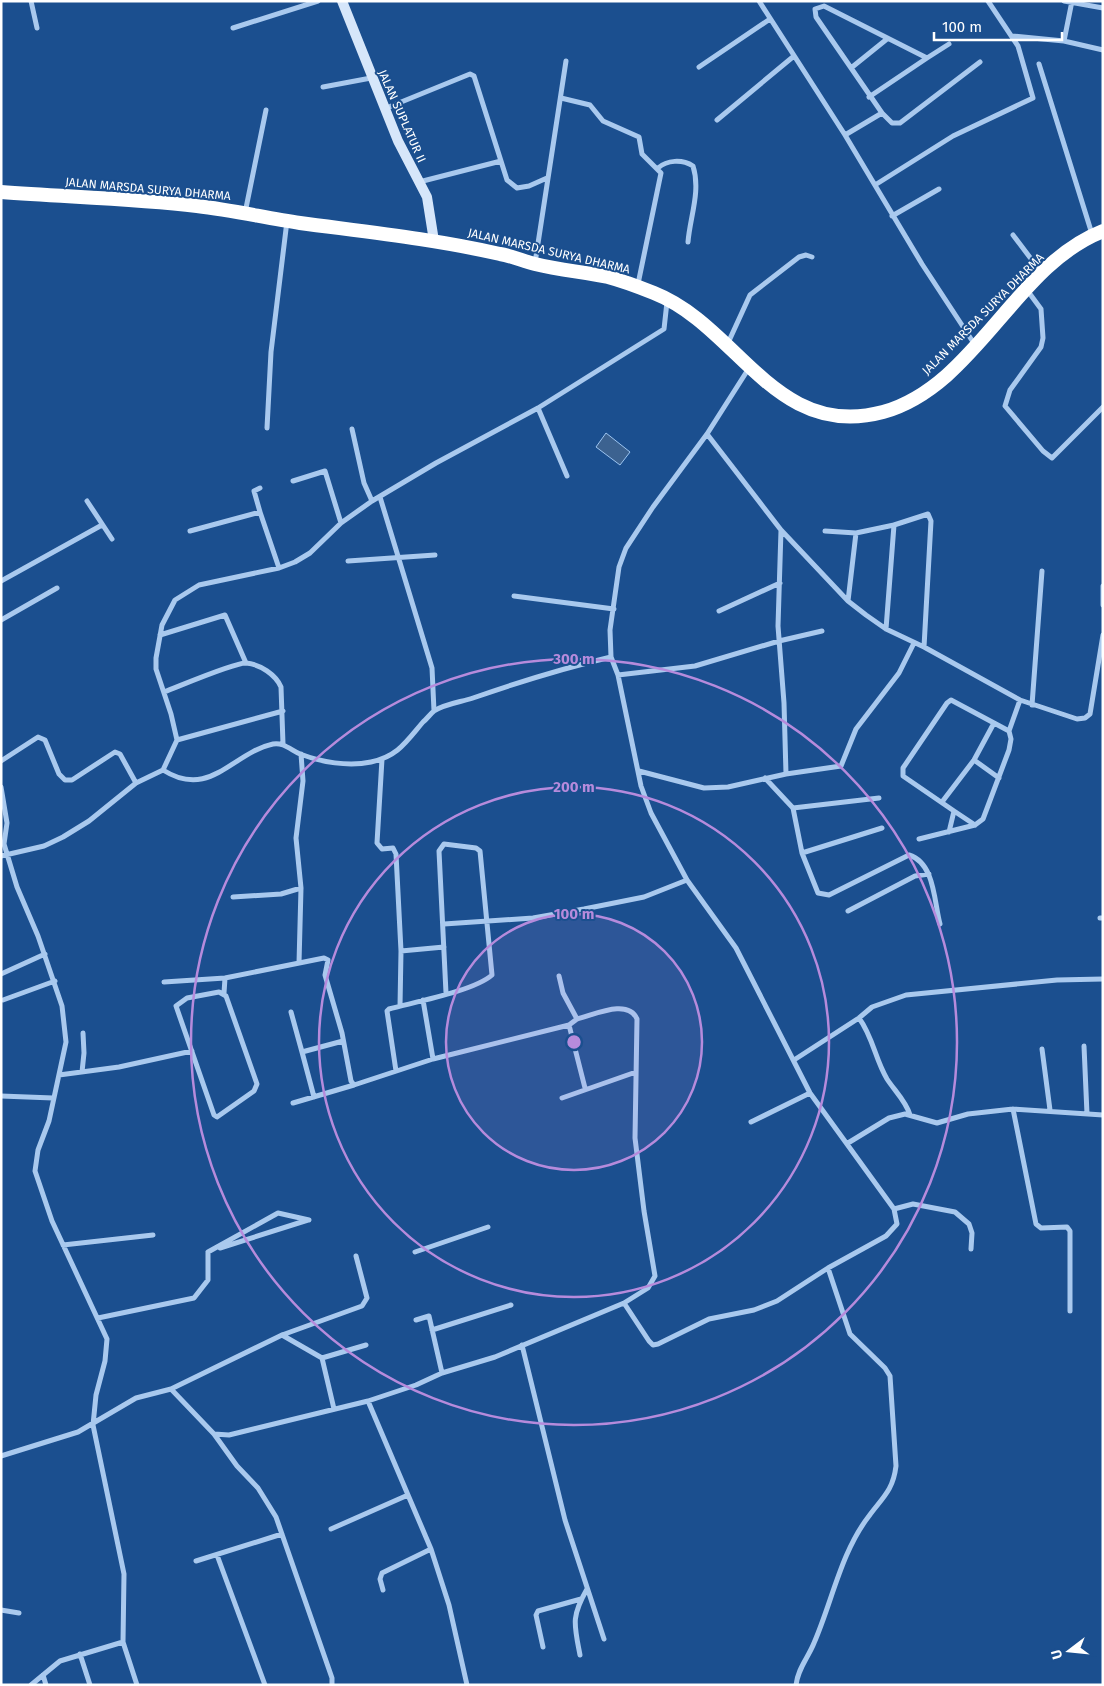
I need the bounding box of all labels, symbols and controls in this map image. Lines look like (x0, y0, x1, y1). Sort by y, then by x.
scale bar (934, 10, 1062, 42)
text: 100 m (942, 18, 982, 36)
street label: JALAN SUPLATUR II (375, 67, 429, 165)
street label: JALAN MARSDA SURYA DHARMA (65, 175, 231, 203)
street label: JALAN MARSDA SURYA DHARMA (467, 225, 632, 277)
street label: JALAN MARSDA SURYA DHARMA (919, 250, 1047, 378)
text: 300 m (552, 650, 595, 668)
text: 200 m (553, 778, 595, 796)
text: 100 m (554, 905, 594, 923)
centre of rings (565, 1033, 583, 1051)
north arrow (1044, 1626, 1094, 1676)
text: U (1048, 1648, 1066, 1661)

